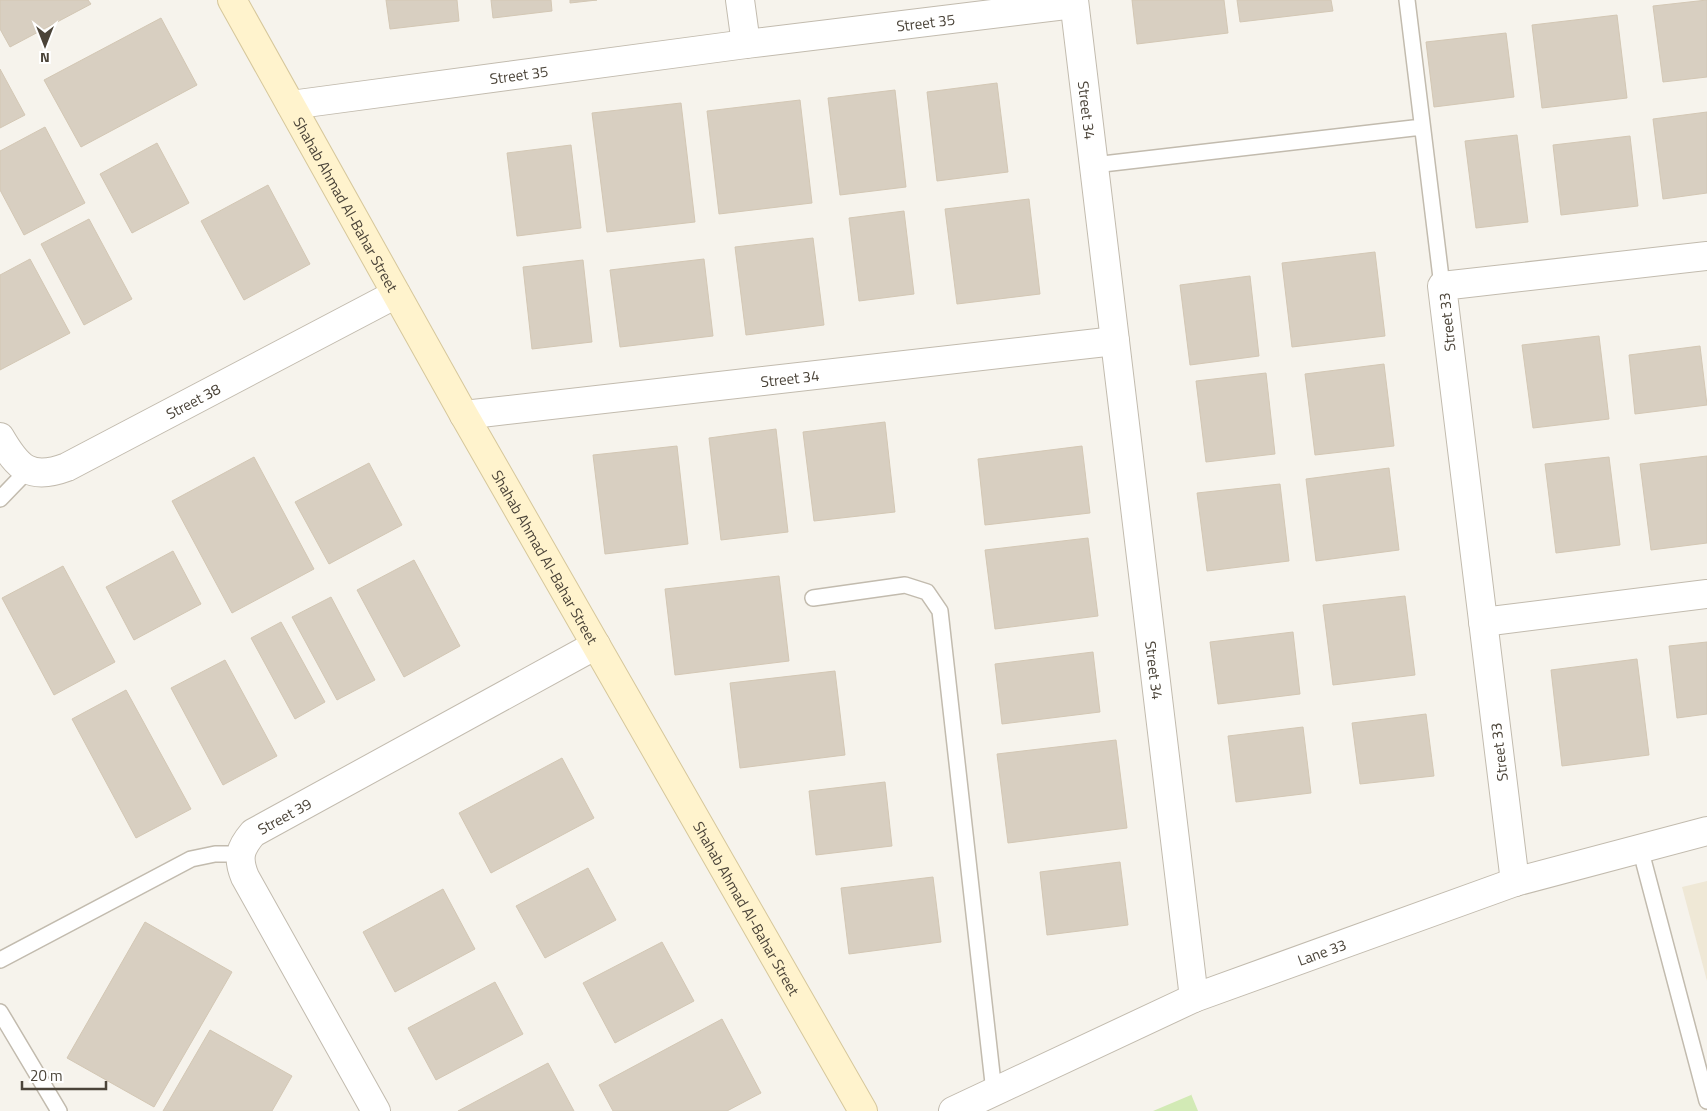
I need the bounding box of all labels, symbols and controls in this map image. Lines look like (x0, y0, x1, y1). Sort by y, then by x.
street label: Street 35 (895, 7, 956, 37)
north arrow (20, 20, 70, 70)
text: N (40, 48, 50, 69)
street label: Street 35 (488, 59, 550, 90)
street label: Street 34 (1072, 80, 1102, 141)
street label: Shahab Ahmad Al-Bahar Street (288, 112, 405, 297)
street label: Street 33 (1432, 292, 1462, 352)
street label: Street 34 (759, 363, 820, 393)
street label: Street 38 (162, 377, 224, 425)
street label: Shahab Ahmad Al-Bahar Street (486, 466, 605, 649)
street label: Street 34 (1140, 640, 1170, 701)
street label: Street 33 (1484, 721, 1514, 783)
street label: Street 39 (253, 792, 316, 840)
street label: Shahab Ahmad Al-Bahar Street (688, 817, 806, 1000)
street label: Lane 33 (1294, 932, 1349, 971)
scale bar (22, 1058, 106, 1090)
text: 20 m (30, 1064, 63, 1087)

